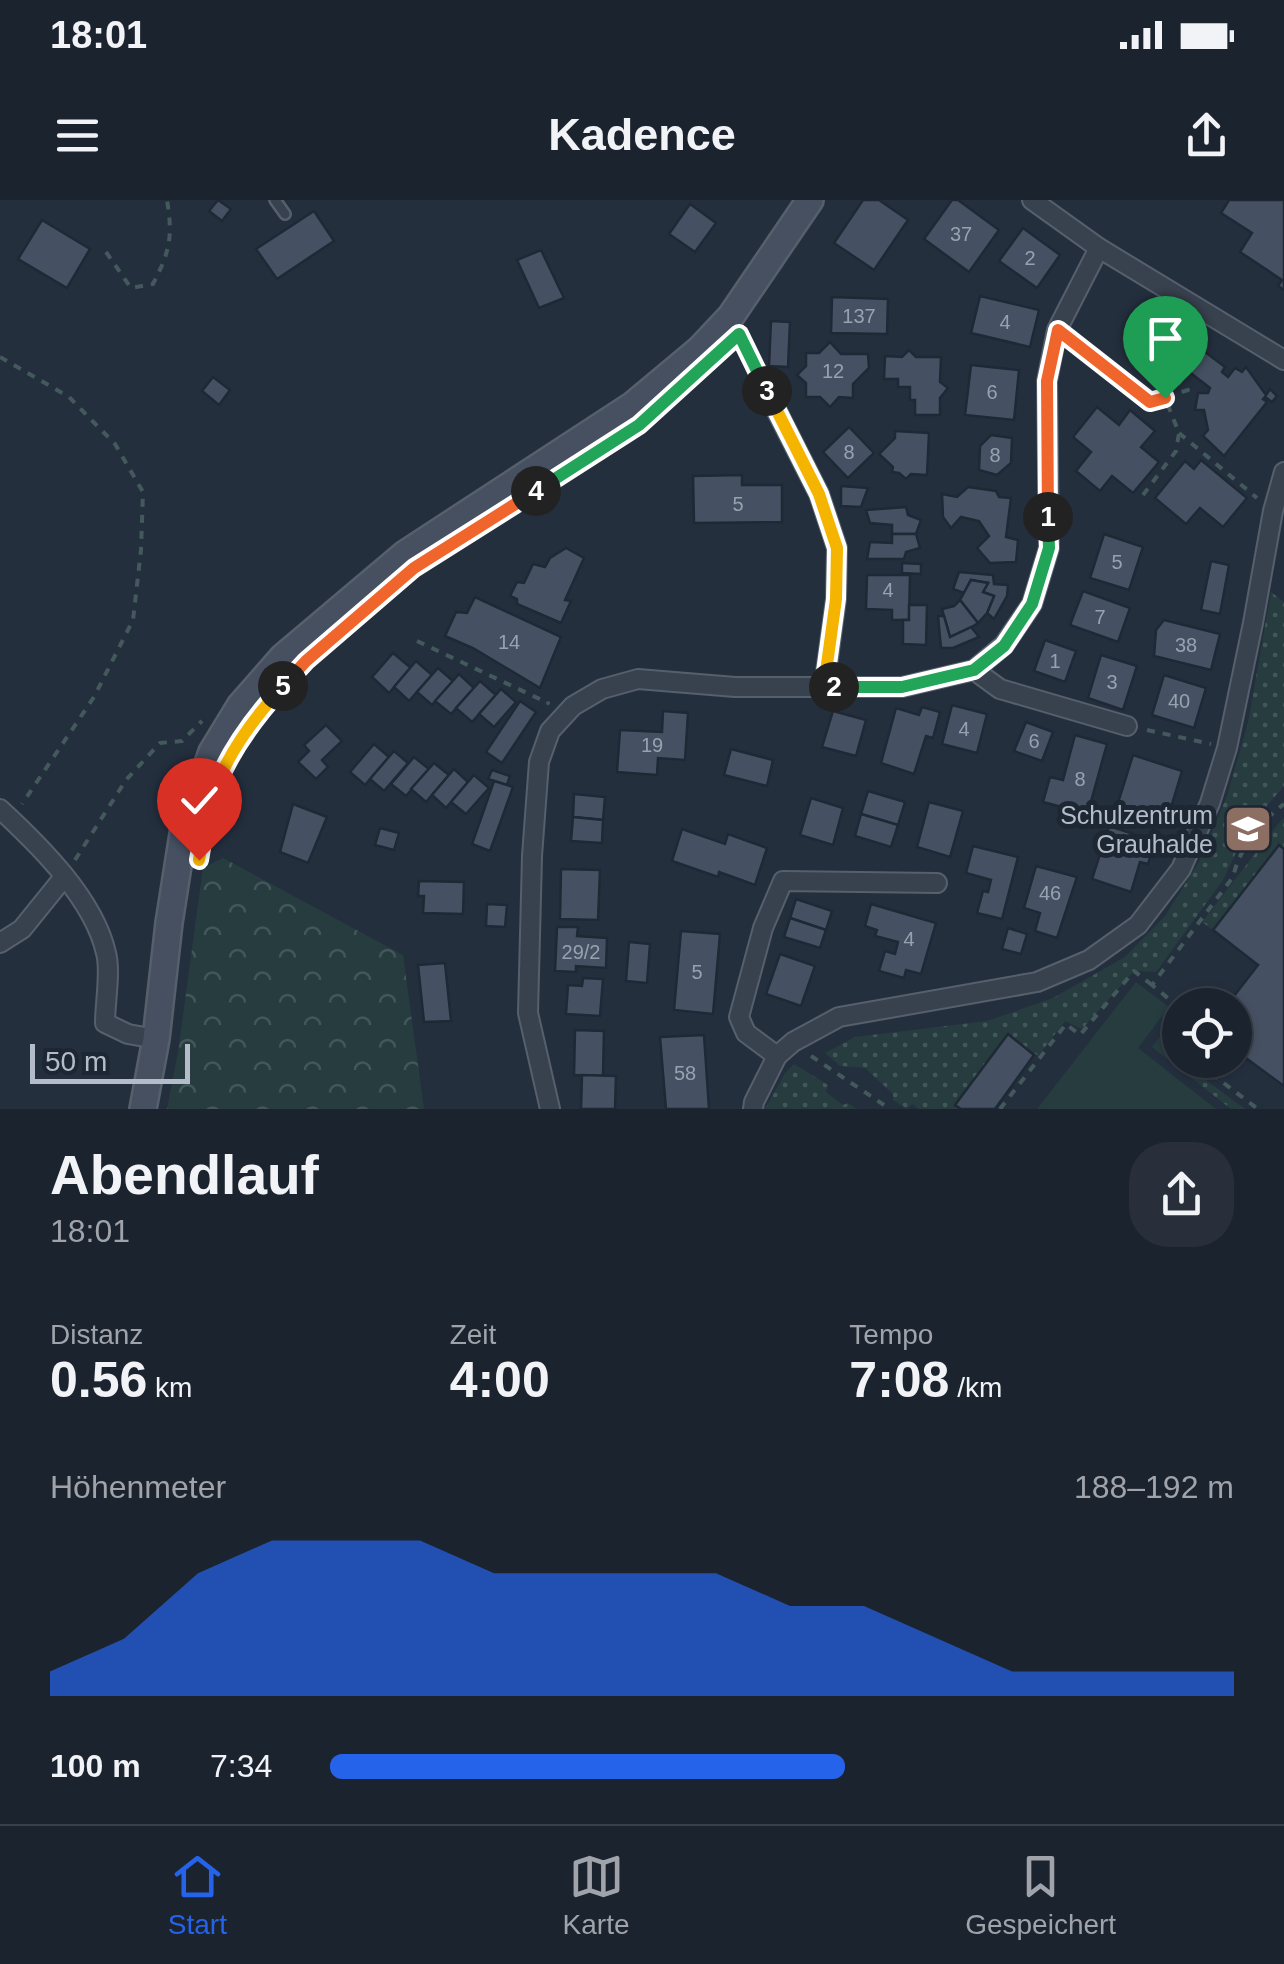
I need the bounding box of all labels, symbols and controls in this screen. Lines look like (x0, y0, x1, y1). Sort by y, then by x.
text: 18:01 (50, 14, 147, 56)
icon: menu (50, 108, 105, 163)
icon: share (1179, 108, 1234, 163)
text: Kadence (548, 109, 736, 160)
house number: 37 (950, 223, 972, 245)
house number: 2 (1024, 247, 1036, 269)
pin (1123, 296, 1208, 399)
house number: 137 (842, 305, 876, 327)
house number: 4 (999, 311, 1011, 333)
icon: arrive (1138, 311, 1193, 366)
house number: 12 (822, 360, 844, 382)
pin: 3 (742, 366, 792, 416)
text: 3 (759, 375, 775, 406)
house number: 6 (986, 381, 998, 403)
house number: 8 (843, 441, 855, 463)
house number: 8 (989, 444, 1001, 466)
pin: 4 (511, 466, 561, 516)
text: 4 (528, 475, 544, 506)
pin: 1 (1023, 492, 1073, 542)
house number: 5 (732, 493, 744, 515)
text: 1 (1040, 501, 1056, 532)
house number: 5 (1111, 551, 1123, 573)
house number: 4 (882, 579, 894, 601)
house number: 7 (1094, 606, 1106, 628)
house number: 14 (498, 631, 520, 653)
house number: 38 (1175, 634, 1197, 656)
house number: 1 (1049, 650, 1061, 672)
pin: 5 (258, 661, 308, 711)
pin: 2 (809, 662, 859, 712)
text: 5 (275, 670, 291, 701)
text: 2 (826, 671, 842, 702)
house number: 3 (1106, 671, 1118, 693)
house number: 40 (1168, 690, 1190, 712)
house number: 4 (958, 718, 970, 740)
house number: 6 (1028, 730, 1040, 752)
house number: 19 (641, 734, 663, 756)
pin (157, 758, 242, 861)
house number: 8 (1074, 768, 1086, 790)
icon: check (172, 773, 227, 828)
place label: Schulzentrum Grauhalde (1060, 801, 1213, 858)
school or university icon: Schulzentrum Grauhalde (1222, 803, 1274, 855)
house number: 46 (1039, 882, 1061, 904)
house number: 4 (903, 928, 915, 950)
house number: 29/2 (562, 941, 600, 963)
house number: 5 (691, 961, 703, 983)
map controls (1162, 988, 1252, 1078)
button: locate (1162, 988, 1252, 1078)
scale bar (30, 1039, 190, 1084)
text: 50 m (45, 1046, 107, 1077)
house number: 58 (674, 1062, 696, 1084)
button: share (1129, 1142, 1234, 1247)
text: Abendlauf (50, 1144, 319, 1206)
text: 18:01 (50, 1213, 130, 1249)
text: Distanz (50, 1319, 143, 1350)
text: Zeit (450, 1319, 496, 1350)
text: Tempo (849, 1319, 933, 1350)
text: 0.56 (50, 1352, 147, 1408)
text: 4:00 (450, 1352, 550, 1408)
text: 7:08 (849, 1352, 949, 1408)
text: km (147, 1372, 192, 1403)
text: /km (949, 1372, 1002, 1403)
text: Höhenmeter (50, 1469, 226, 1505)
text: 188–192 m (1074, 1469, 1234, 1505)
text: 100 m (50, 1748, 141, 1784)
text: 7:34 (210, 1748, 272, 1784)
tab: Start (168, 1849, 227, 1941)
tab: Karte (563, 1849, 630, 1941)
tab: Gespeichert (965, 1849, 1116, 1941)

